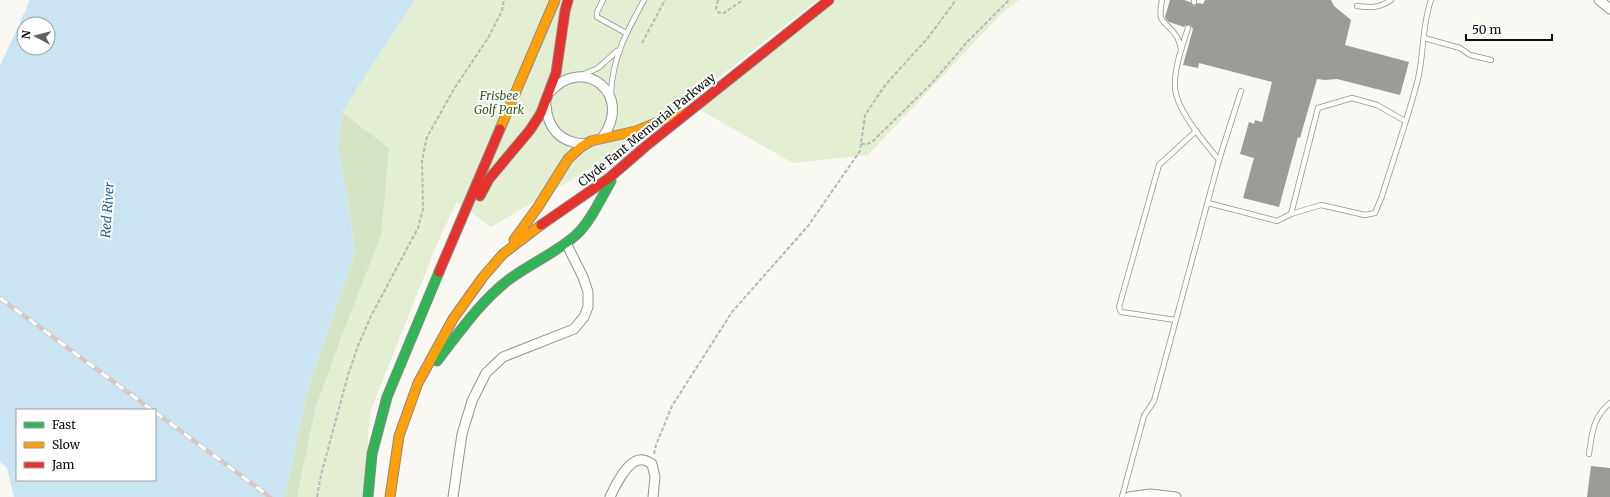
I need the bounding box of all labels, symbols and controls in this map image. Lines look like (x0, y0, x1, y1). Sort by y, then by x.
north arrow (16, 16, 56, 56)
scale bar (1466, 16, 1552, 42)
text: 50 m (1472, 22, 1501, 37)
text: N (19, 29, 34, 40)
street label: Clyde Fant Memorial Parkway (575, 70, 718, 190)
park label: Frisbee Golf Park (474, 88, 524, 117)
water label: Red River (97, 181, 118, 239)
legend (16, 409, 156, 481)
text: Fast (52, 417, 76, 432)
text: Slow (52, 437, 81, 452)
text: Jam (51, 457, 75, 472)

